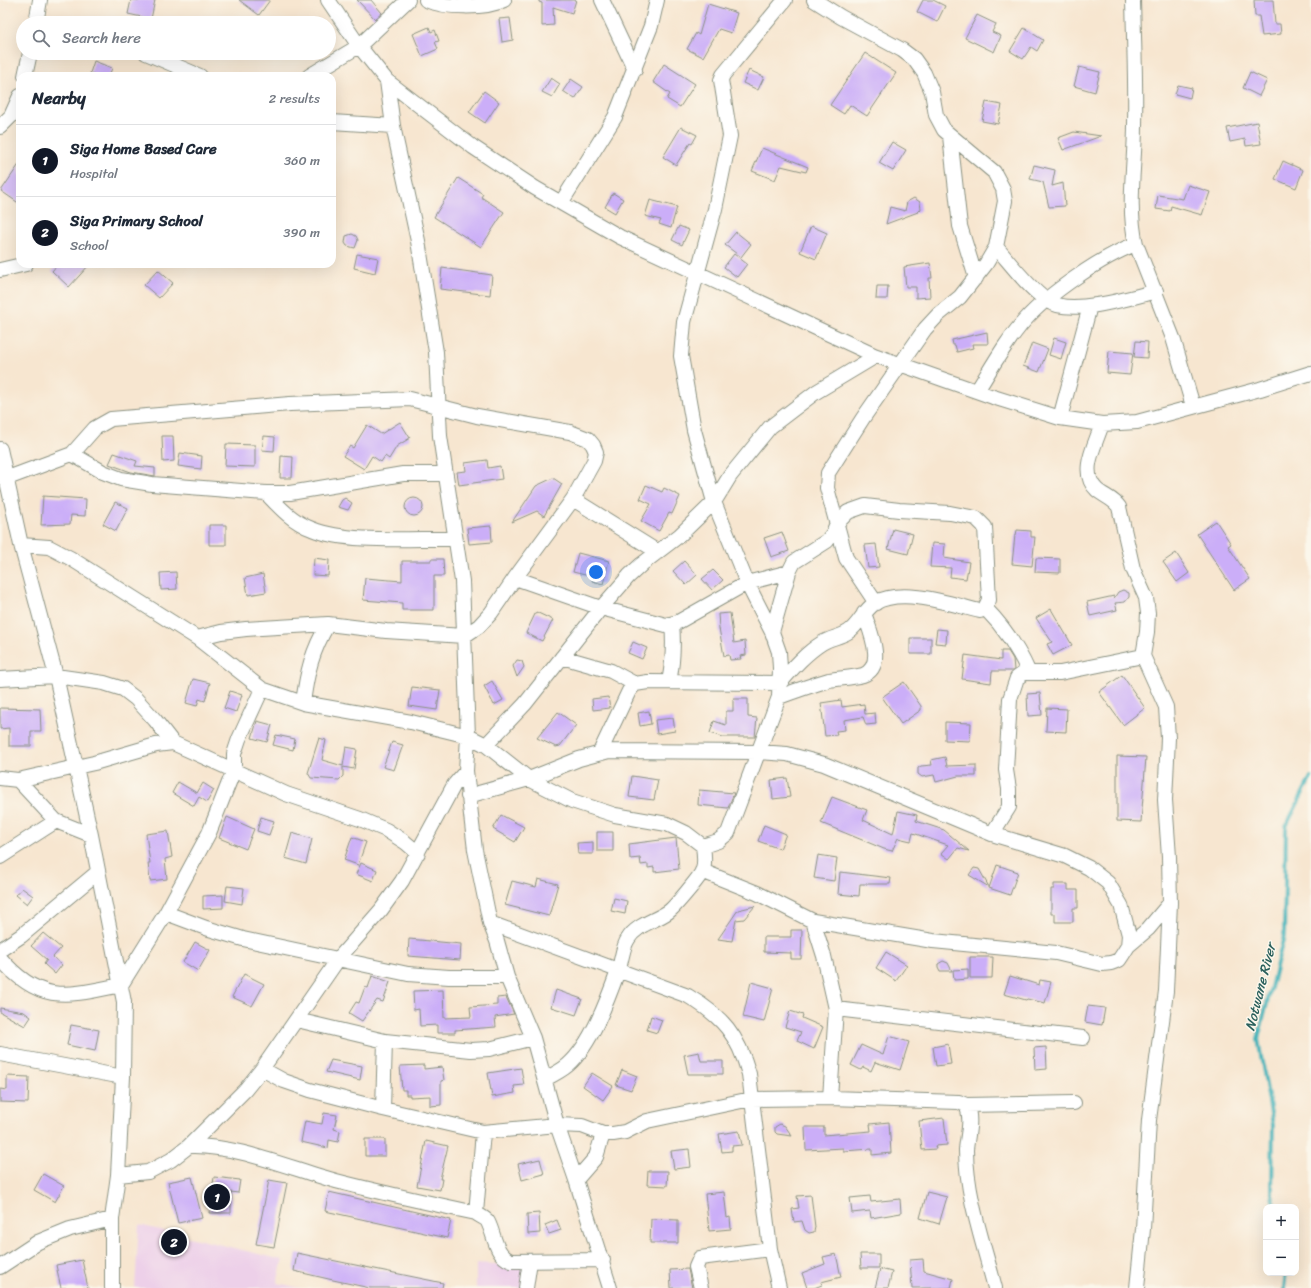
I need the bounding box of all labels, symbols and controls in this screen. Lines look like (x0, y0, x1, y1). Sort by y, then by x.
search box (16, 16, 336, 60)
text: Search here (62, 25, 141, 51)
icon: search (30, 27, 52, 49)
text: Nearby (32, 83, 86, 113)
text: 2 results (269, 87, 320, 110)
text: Siga Home Based Care (70, 136, 217, 162)
text: 1 (42, 149, 48, 172)
text: 360 m (284, 149, 320, 172)
text: Hospital (70, 162, 118, 185)
text: Siga Primary School (70, 208, 203, 234)
text: 2 (41, 221, 49, 244)
text: 390 m (283, 221, 320, 244)
text: School (70, 234, 108, 257)
your location (586, 562, 606, 582)
water label: Notwane River (1238, 938, 1284, 1034)
pin: 1 (204, 1182, 230, 1212)
map controls (1263, 1204, 1299, 1276)
button: + (1263, 1204, 1299, 1240)
pin: 2 (161, 1227, 187, 1257)
button: − (1263, 1240, 1299, 1276)

